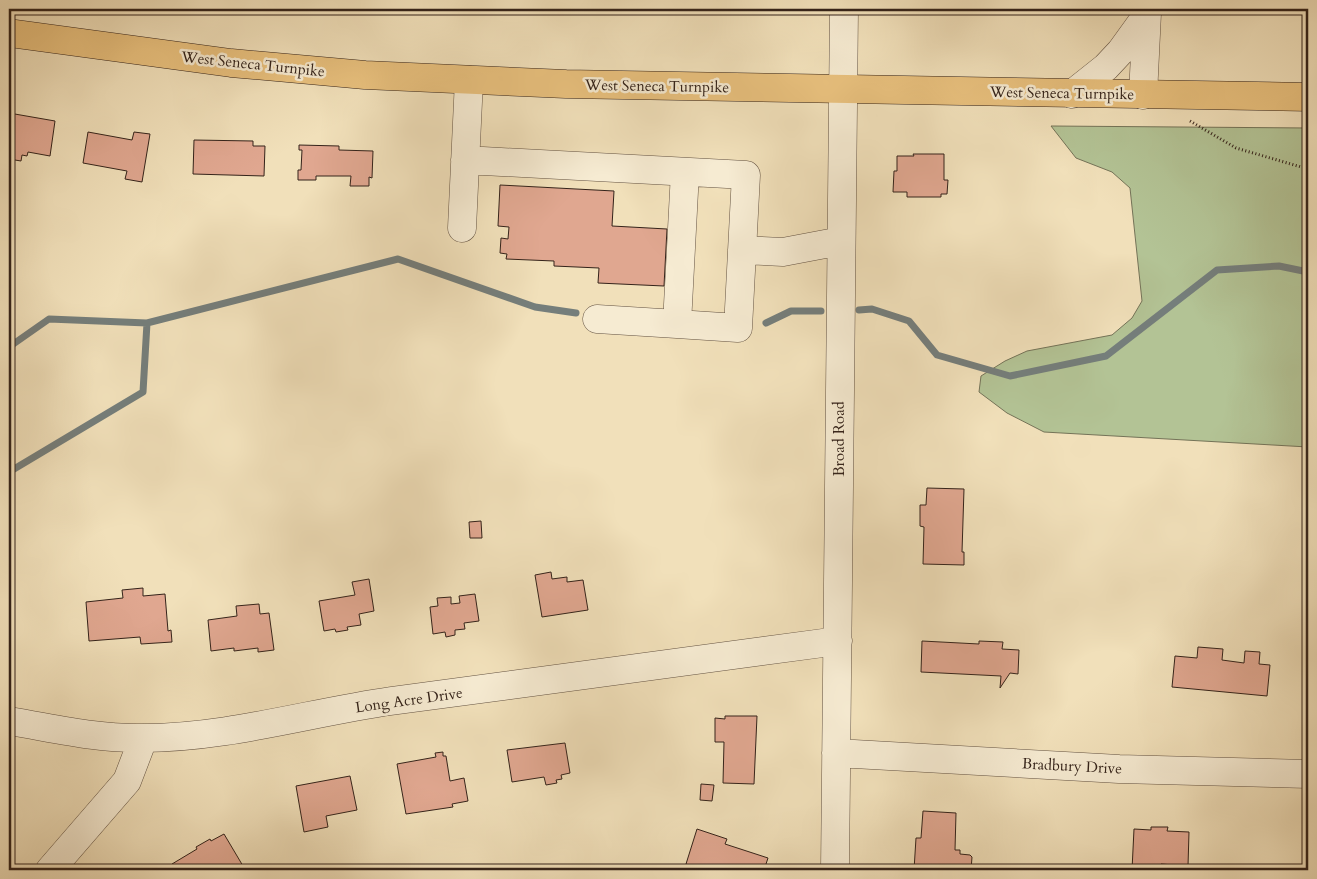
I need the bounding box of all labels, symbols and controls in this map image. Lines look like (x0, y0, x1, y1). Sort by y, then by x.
street label: West Seneca Turnpike (179, 46, 326, 82)
street label: West Seneca Turnpike (584, 75, 730, 97)
street label: West Seneca Turnpike (989, 82, 1135, 104)
street label: Broad Road (829, 401, 849, 477)
street label: Long Acre Drive (354, 683, 464, 717)
street label: Bradbury Drive (1021, 753, 1123, 779)

